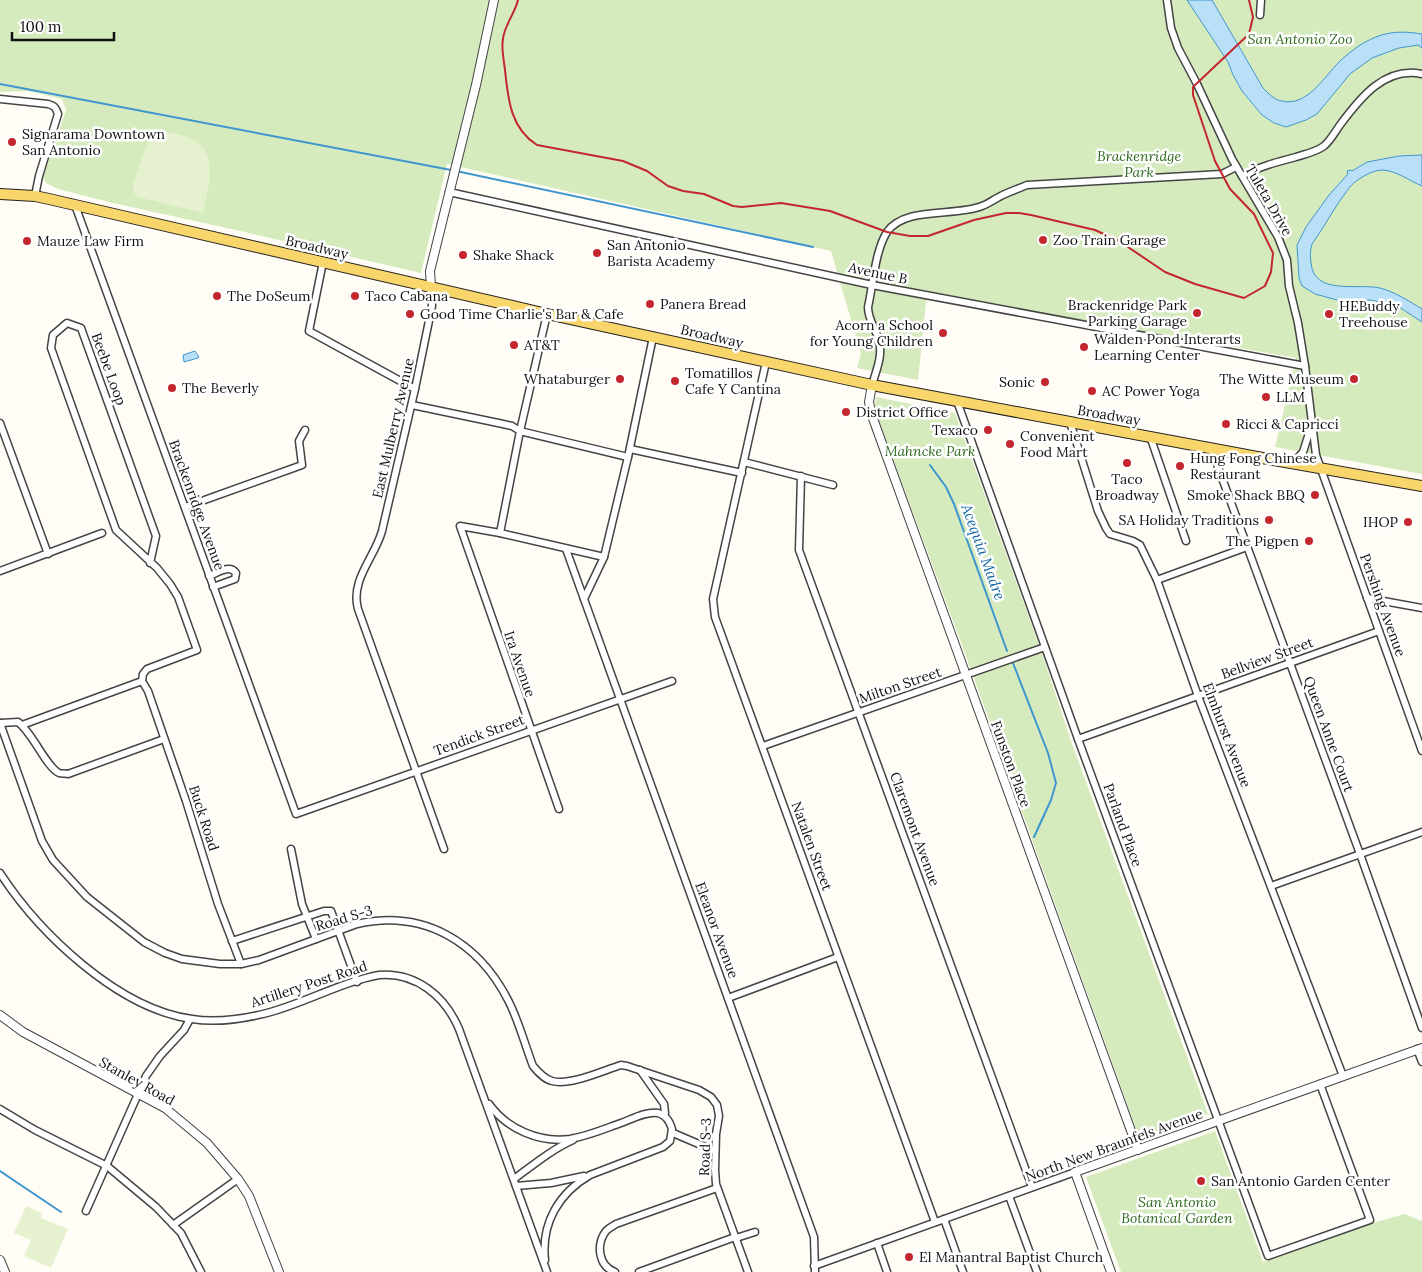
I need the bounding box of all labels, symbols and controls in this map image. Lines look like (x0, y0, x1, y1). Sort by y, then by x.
scale bar (12, 10, 115, 42)
text: 100 m (20, 17, 61, 36)
park label: San Antonio Zoo (1248, 30, 1352, 48)
place label: Signarama Downtown San Antonio (22, 125, 166, 159)
marker: Signarama Downtown San Antonio (6, 136, 18, 148)
park label: Brackenridge Park (1097, 147, 1181, 181)
street label: Tuleta Drive (1241, 161, 1297, 239)
street label: Broadway (284, 231, 351, 263)
place label: Zoo Train Garage (1053, 231, 1166, 249)
place label: Mauze Law Firm (37, 232, 145, 250)
marker: Zoo Train Garage (1037, 234, 1049, 246)
marker: Mauze Law Firm (21, 235, 33, 247)
place label: San Antonio Barista Academy (607, 236, 716, 270)
place label: Shake Shack (473, 246, 554, 264)
marker: San Antonio Barista Academy (591, 247, 603, 259)
marker: Shake Shack (457, 249, 469, 261)
street label: Avenue B (846, 258, 909, 288)
place label: The DoSeum (227, 287, 311, 305)
place label: Taco Cabana (365, 287, 448, 305)
marker: The DoSeum (211, 290, 223, 302)
marker: Taco Cabana (349, 290, 361, 302)
place label: Panera Bread (660, 295, 746, 313)
place label: Brackenridge Park Parking Garage (1068, 296, 1187, 330)
place label: HEBuddy Treehouse (1339, 297, 1408, 331)
marker: Panera Bread (644, 298, 656, 310)
place label: Good Time Charlie's Bar & Cafe (420, 305, 624, 323)
marker: Brackenridge Park Parking Garage (1191, 307, 1203, 319)
marker: Good Time Charlie's Bar & Cafe (404, 308, 416, 320)
marker: HEBuddy Treehouse (1323, 308, 1335, 320)
place label: Acorn a School for Young Children (810, 316, 933, 350)
street label: Broadway (679, 320, 746, 352)
marker: Acorn a School for Young Children (937, 327, 949, 339)
street label: Beebe Loop (88, 330, 130, 408)
place label: Walden Pond Interarts Learning Center (1094, 330, 1241, 364)
place label: AT&T (523, 336, 560, 354)
marker: AT&T (508, 339, 520, 351)
marker: Walden Pond Interarts Learning Center (1078, 341, 1090, 353)
street label: East Mulberry Avenue (368, 356, 418, 500)
place label: Tomatillos Cafe Y Cantina (685, 364, 781, 398)
place label: Whataburger (524, 370, 610, 388)
place label: The Witte Museum (1219, 370, 1344, 388)
marker: Whataburger (614, 373, 626, 385)
place label: Sonic (999, 373, 1035, 391)
marker: The Witte Museum (1348, 373, 1360, 385)
marker: Tomatillos Cafe Y Cantina (669, 375, 681, 387)
marker: Sonic (1039, 376, 1051, 388)
place label: The Beverly (182, 379, 259, 397)
marker: The Beverly (166, 382, 178, 394)
place label: AC Power Yoga (1101, 382, 1200, 400)
marker: AC Power Yoga (1086, 385, 1098, 397)
place label: LLM (1276, 388, 1305, 406)
marker: LLM (1260, 391, 1272, 403)
street label: Broadway (1076, 401, 1143, 430)
place label: District Office (856, 403, 949, 421)
marker: District Office (840, 406, 852, 418)
place label: Ricci & Capricci (1236, 415, 1339, 433)
marker: Ricci & Capricci (1220, 418, 1232, 430)
place label: Texaco (932, 421, 978, 439)
marker: Texaco (982, 424, 994, 436)
place label: Convenient Food Mart (1020, 427, 1095, 461)
street label: Brackenridge Avenue (165, 437, 229, 573)
marker: Convenient Food Mart (1004, 438, 1016, 450)
park label: Mahncke Park (885, 442, 975, 460)
place label: Hung Fong Chinese Restaurant (1190, 449, 1317, 483)
marker: Taco Broadway (1121, 457, 1133, 469)
marker: Hung Fong Chinese Restaurant (1174, 460, 1186, 472)
place label: Taco Broadway (1095, 470, 1160, 504)
place label: Smoke Shack BBQ (1187, 486, 1305, 504)
marker: Smoke Shack BBQ (1309, 489, 1321, 501)
water label: Acequia Madre (957, 500, 1010, 603)
place label: SA Holiday Traditions (1119, 511, 1259, 529)
place label: IHOP (1363, 513, 1399, 531)
marker: SA Holiday Traditions (1263, 514, 1275, 526)
marker: IHOP (1402, 516, 1414, 528)
place label: The Pigpen (1226, 532, 1299, 550)
marker: The Pigpen (1303, 535, 1315, 547)
street label: Pershing Avenue (1356, 551, 1410, 659)
street label: Ira Avenue (500, 628, 540, 700)
street label: Bellview Street (1218, 633, 1316, 683)
street label: Milton Street (856, 662, 944, 708)
street label: Queen Anne Court (1300, 674, 1358, 795)
street label: Elmhurst Avenue (1199, 680, 1255, 790)
street label: Tendick Street (431, 710, 527, 760)
street label: Funston Place (987, 718, 1035, 810)
street label: Claremont Avenue (886, 770, 944, 889)
street label: Parland Place (1100, 781, 1147, 870)
street label: Buck Road (185, 783, 223, 853)
street label: Natalen Street (788, 799, 837, 894)
street label: Eleanor Avenue (691, 879, 743, 981)
street label: Road S-3 (313, 901, 375, 935)
street label: Artillery Post Road (248, 957, 370, 1012)
street label: Stanley Road (96, 1053, 178, 1109)
street label: North New Braunfels Avenue (1023, 1104, 1206, 1186)
street label: Road S-3 (695, 1117, 715, 1177)
place label: San Antonio Garden Center (1211, 1172, 1390, 1190)
marker: San Antonio Garden Center (1195, 1175, 1207, 1187)
park label: San Antonio Botanical Garden (1121, 1193, 1233, 1227)
place label: El Manantral Baptist Church (919, 1248, 1103, 1266)
marker: El Manantral Baptist Church (903, 1251, 915, 1263)

